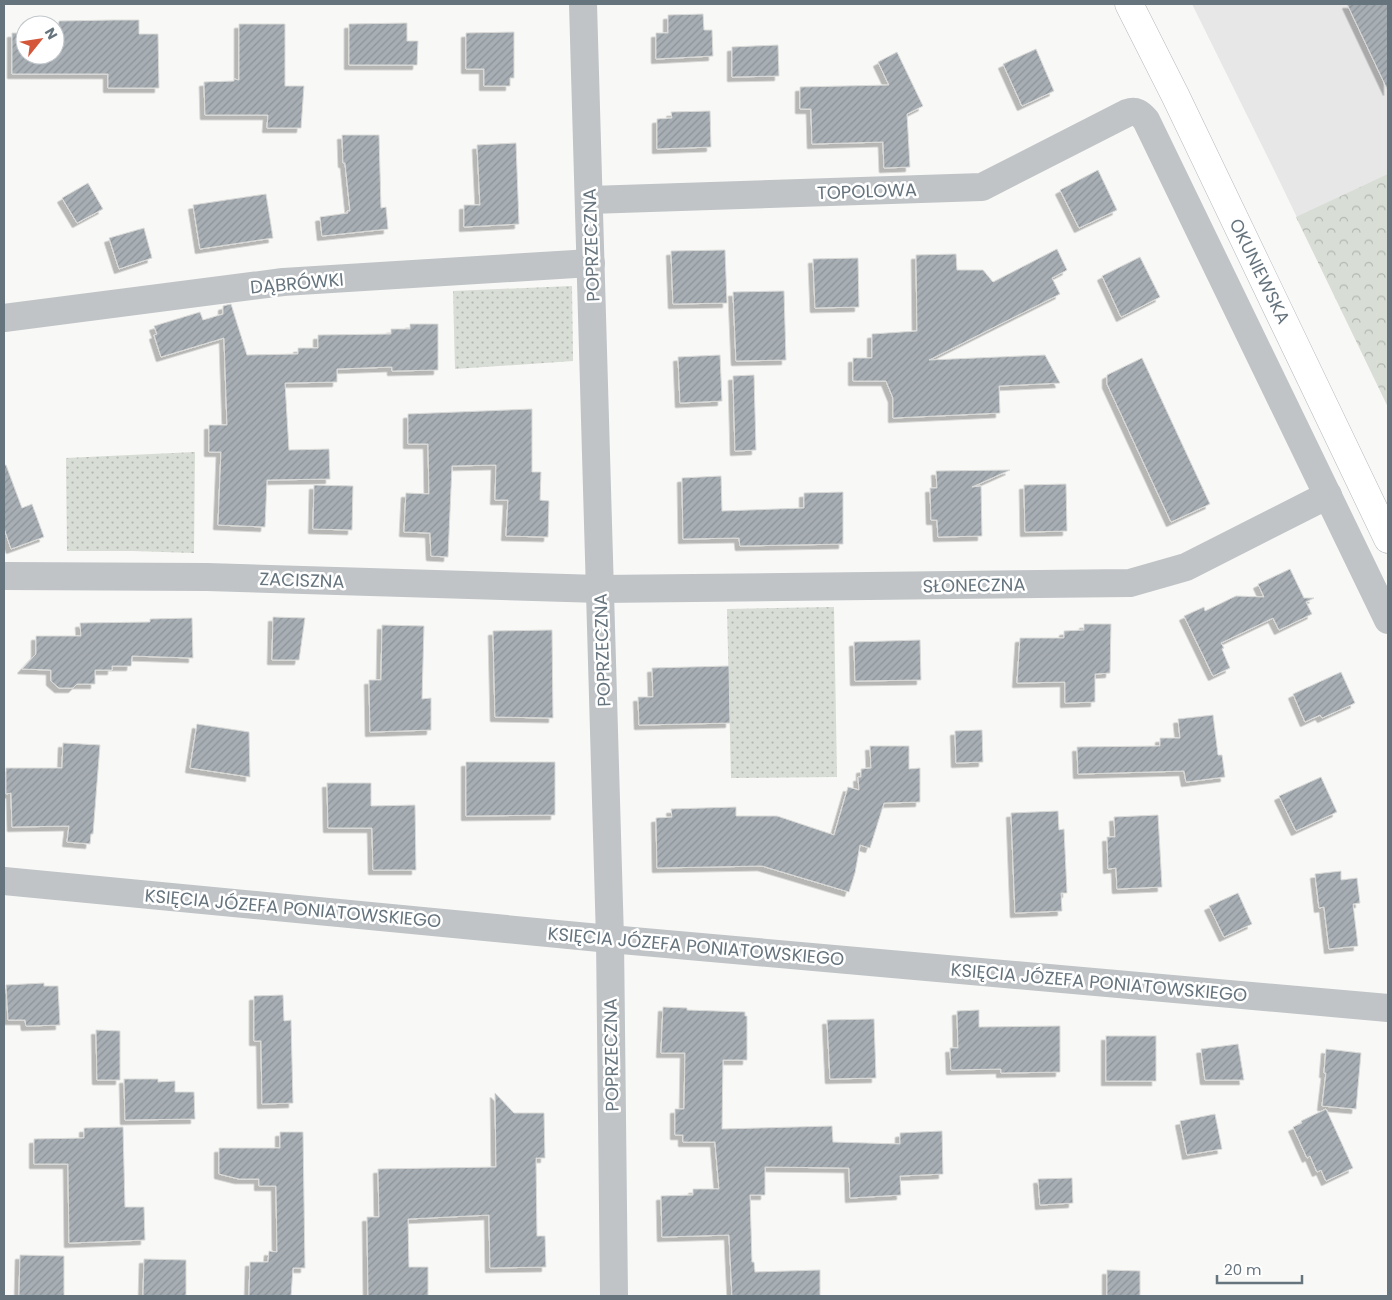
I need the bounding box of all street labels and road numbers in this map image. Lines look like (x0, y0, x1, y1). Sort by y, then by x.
street label: TOPOLOWA (817, 177, 917, 205)
street label: POPRZECZNA (577, 188, 605, 302)
street label: OKUNIEWSKA (1224, 214, 1296, 328)
street label: DĄBRÓWKI (249, 266, 345, 300)
street label: ZACISZNA (259, 566, 345, 594)
street label: SŁONECZNA (922, 572, 1026, 598)
street label: POPRZECZNA (588, 593, 616, 707)
street label: KSIĘCIA JÓZEFA PONIATOWSKIEGO (144, 883, 442, 933)
street label: KSIĘCIA JÓZEFA PONIATOWSKIEGO (547, 921, 845, 971)
street label: KSIĘCIA JÓZEFA PONIATOWSKIEGO (950, 957, 1248, 1007)
street label: POPRZECZNA (598, 998, 624, 1112)

